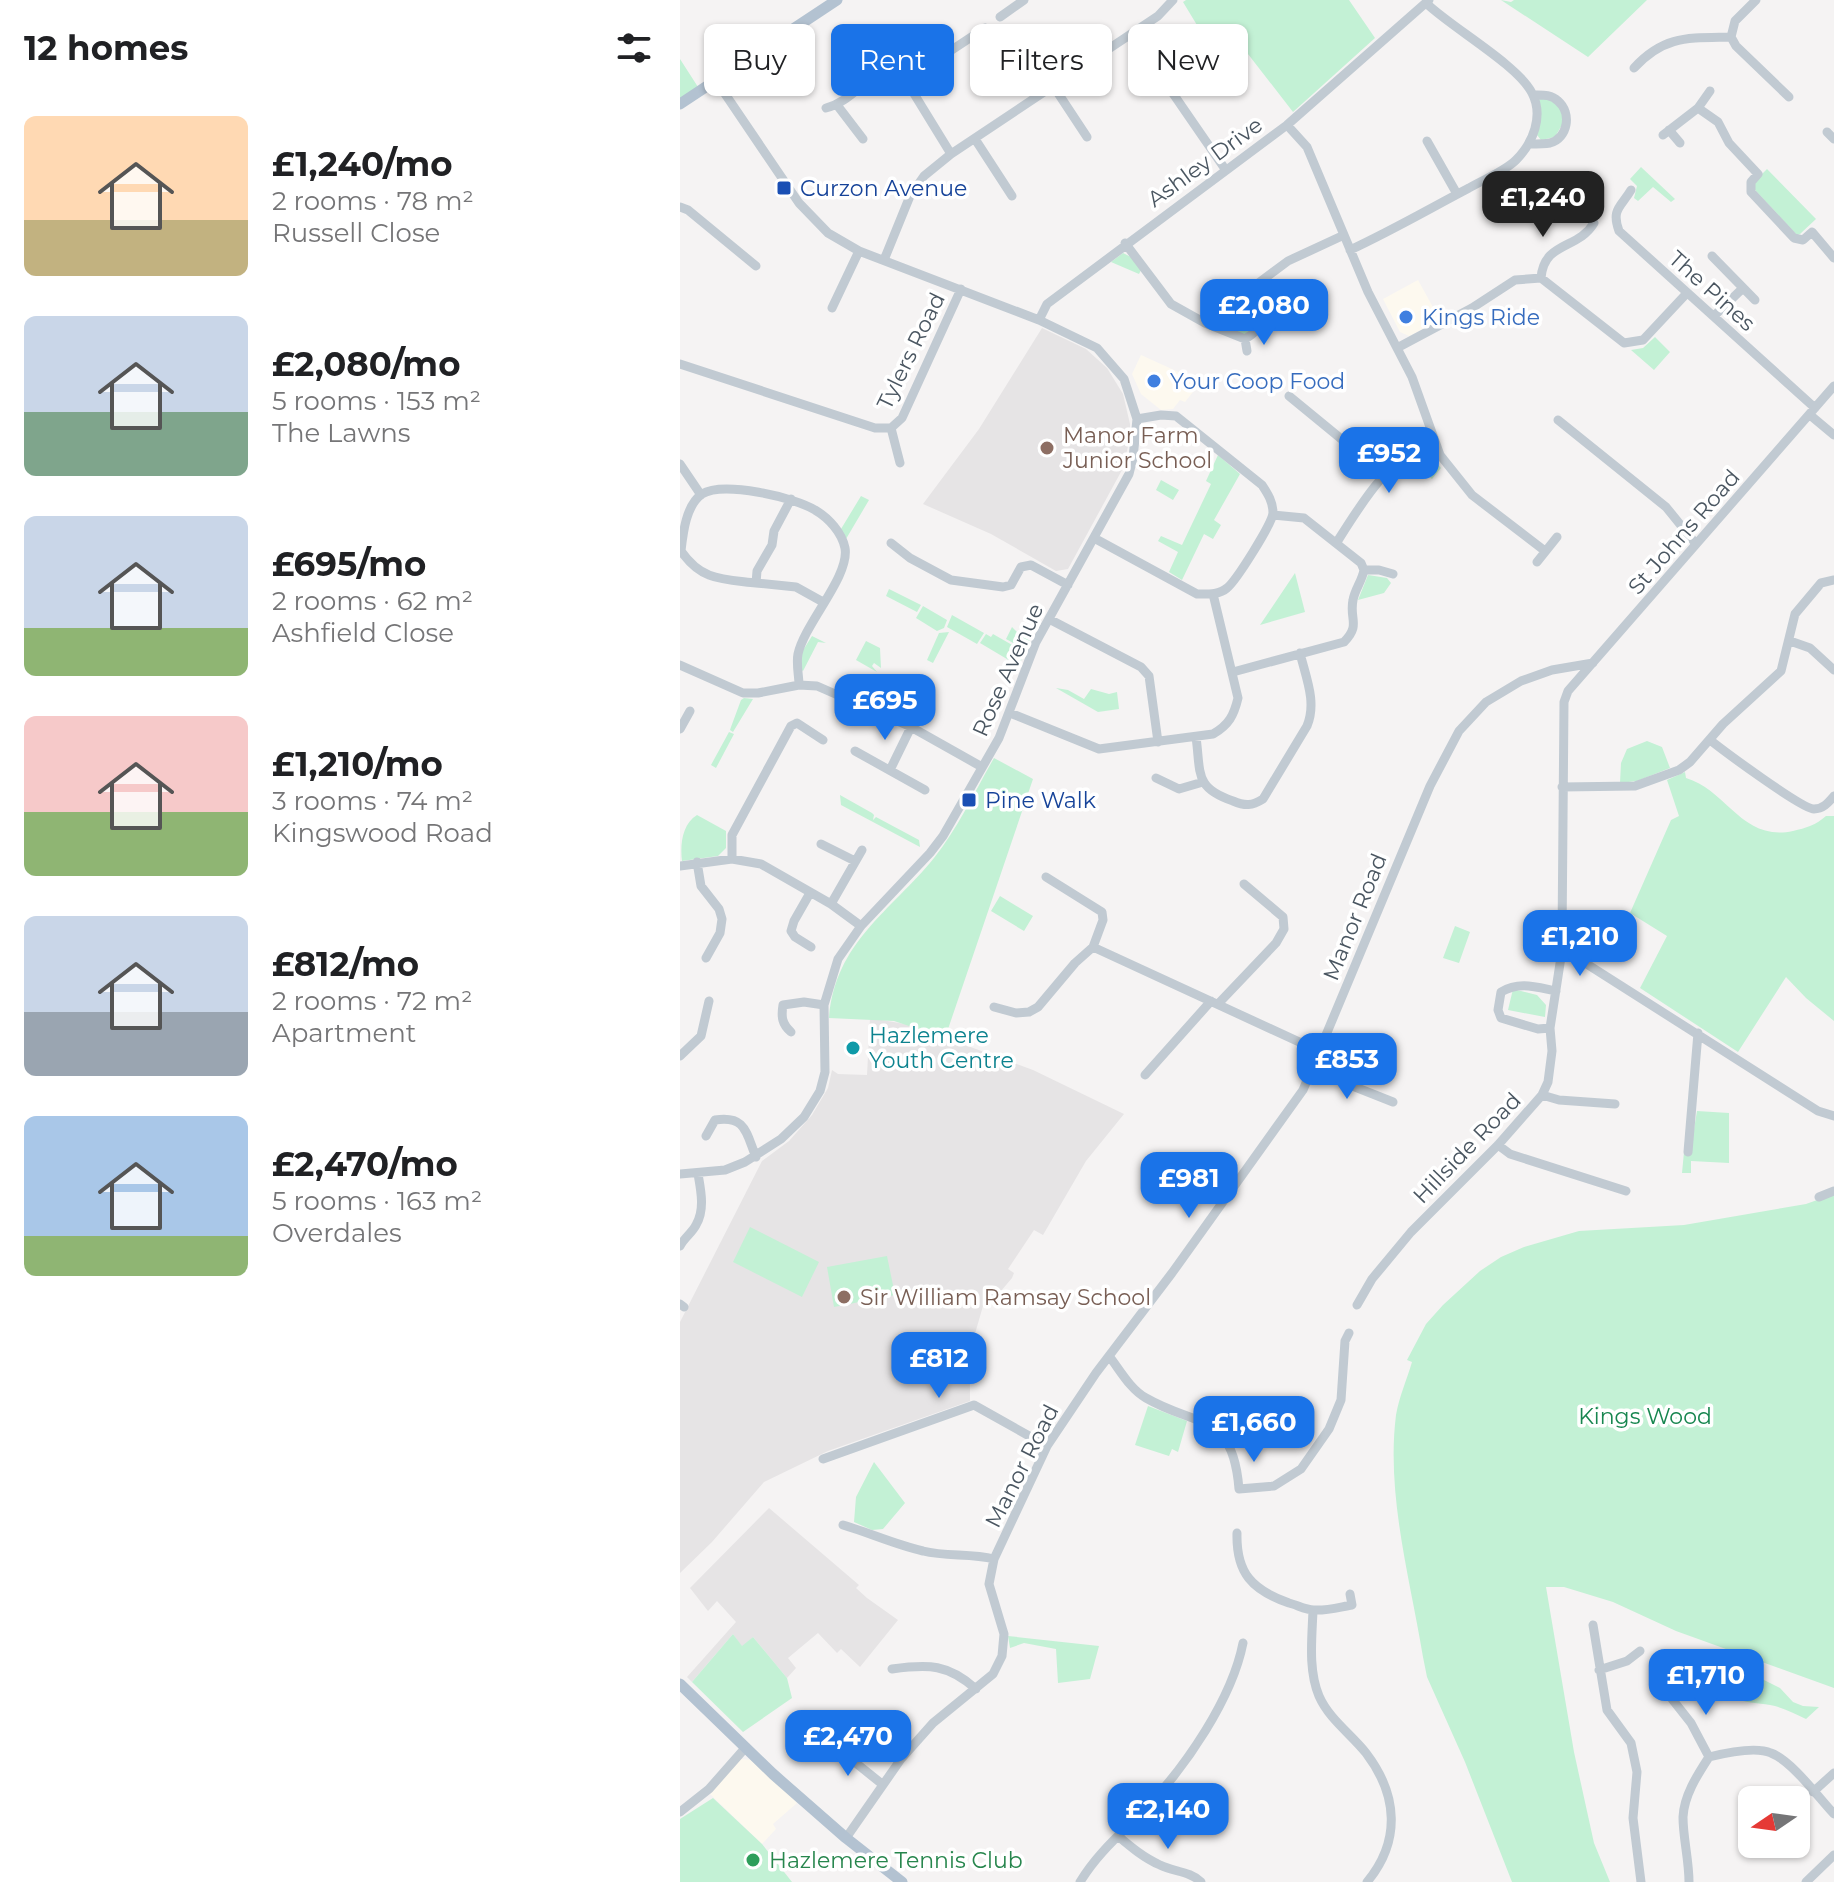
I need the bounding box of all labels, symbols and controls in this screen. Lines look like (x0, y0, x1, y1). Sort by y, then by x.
chip: Buy (704, 24, 815, 96)
chip: Rent (831, 24, 954, 96)
chip: Filters (970, 24, 1112, 96)
chip: New (1128, 24, 1248, 96)
icon: filters (612, 26, 656, 70)
text: 12 homes (24, 27, 188, 69)
street label: Ashley Drive (1142, 111, 1268, 213)
text: £1,240/mo (272, 143, 453, 185)
icon: home (88, 148, 184, 244)
pin: £1,240 (1478, 171, 1608, 239)
place label: Curzon Avenue (800, 175, 967, 202)
marker: Curzon Avenue (775, 179, 793, 197)
text: £1,240 (1500, 181, 1586, 213)
text: 2 rooms · 78 m² (272, 185, 474, 217)
text: Russell Close (272, 217, 440, 249)
street label: The Pines (1663, 245, 1761, 337)
pin: £2,080 (1199, 279, 1329, 347)
street label: Tylers Road (871, 288, 951, 414)
text: £2,080 (1218, 289, 1310, 321)
place label: Kings Ride (1422, 304, 1540, 331)
marker: Kings Ride (1397, 308, 1415, 326)
text: £2,080/mo (272, 343, 460, 385)
icon: home (88, 348, 184, 444)
place label: Your Coop Food (1170, 368, 1345, 395)
marker: Your Coop Food (1145, 372, 1163, 390)
text: 5 rooms · 153 m² (272, 385, 481, 417)
text: The Lawns (272, 417, 411, 449)
place label: Manor Farm Junior School (1062, 422, 1212, 474)
pin: £952 (1342, 427, 1436, 495)
text: £952 (1357, 437, 1421, 469)
marker: Manor Farm Junior School (1038, 439, 1056, 457)
street label: St Johns Road (1622, 464, 1746, 600)
text: £695/mo (272, 543, 426, 585)
icon: home (88, 548, 184, 644)
text: 2 rooms · 62 m² (272, 585, 473, 617)
street label: Rose Avenue (967, 599, 1049, 741)
text: Ashfield Close (272, 617, 454, 649)
pin: £695 (838, 674, 932, 742)
text: £695 (852, 684, 918, 716)
text: £1,210/mo (272, 743, 443, 785)
icon: home (88, 748, 184, 844)
text: 3 rooms · 74 m² (272, 785, 473, 817)
place label: Pine Walk (985, 787, 1097, 814)
marker: Pine Walk (960, 791, 978, 809)
text: Kingswood Road (272, 817, 493, 849)
street label: Manor Road (1317, 849, 1393, 985)
pin: £1,210 (1515, 910, 1645, 978)
text: £1,210 (1541, 920, 1619, 952)
text: £812/mo (272, 943, 419, 985)
icon: home (88, 948, 184, 1044)
text: 2 rooms · 72 m² (272, 985, 472, 1017)
text: Apartment (272, 1017, 416, 1049)
place label: Hazlemere Youth Centre (869, 1022, 1014, 1074)
pin: £853 (1300, 1033, 1394, 1101)
marker: Hazlemere Youth Centre (844, 1039, 862, 1057)
text: £853 (1315, 1043, 1379, 1075)
street label: Hillside Road (1407, 1087, 1527, 1209)
text: £2,470/mo (272, 1143, 458, 1185)
icon: home (88, 1148, 184, 1244)
pin: £981 (1142, 1152, 1236, 1220)
text: £981 (1159, 1162, 1219, 1194)
text: 5 rooms · 163 m² (272, 1185, 482, 1217)
text: Overdales (272, 1217, 402, 1249)
place label: Sir William Ramsay School (860, 1284, 1151, 1311)
marker: Sir William Ramsay School (835, 1288, 853, 1306)
pin: £812 (892, 1332, 986, 1400)
text: £812 (909, 1342, 969, 1374)
pin: £1,660 (1189, 1396, 1319, 1464)
street label: Manor Road (979, 1400, 1065, 1532)
park label: Kings Wood (1578, 1403, 1712, 1430)
text: £1,660 (1211, 1406, 1297, 1438)
pin: £1,710 (1641, 1649, 1771, 1717)
text: £1,710 (1667, 1659, 1745, 1691)
pin: £2,470 (783, 1710, 913, 1778)
text: £2,470 (803, 1720, 893, 1752)
pin: £2,140 (1103, 1783, 1233, 1851)
north arrow (1738, 1786, 1810, 1858)
map controls (1738, 1786, 1810, 1858)
text: £2,140 (1126, 1793, 1210, 1825)
place label: Hazlemere Tennis Club (769, 1847, 1023, 1874)
marker: Hazlemere Tennis Club (744, 1851, 762, 1869)

